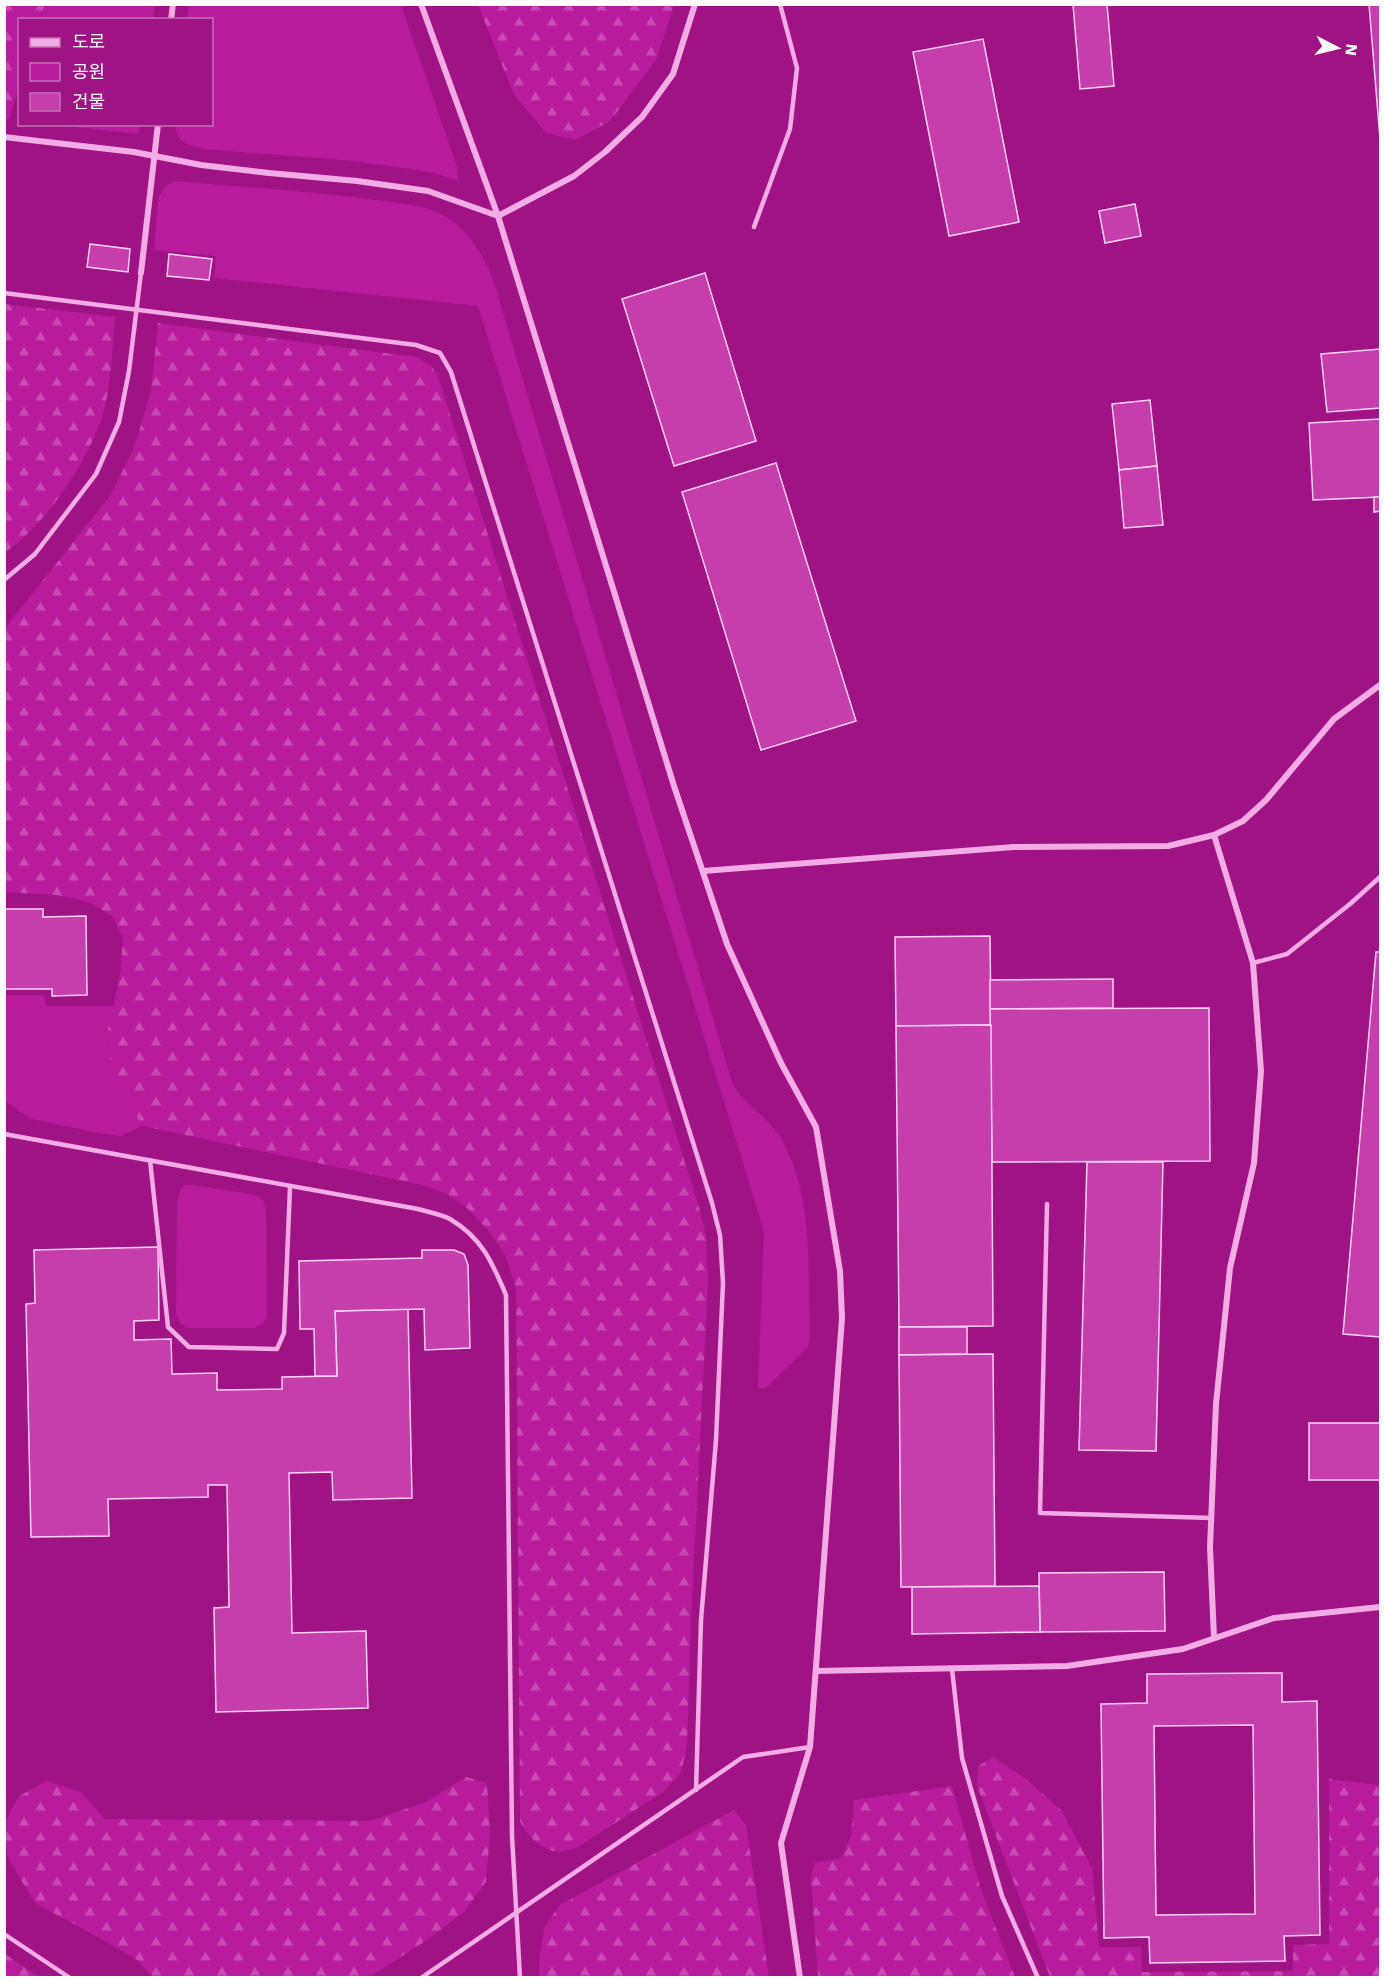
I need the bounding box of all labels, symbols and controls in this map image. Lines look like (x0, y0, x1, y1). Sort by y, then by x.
legend (18, 18, 213, 126)
north arrow (1307, 18, 1367, 78)
text: 도로 (72, 31, 105, 52)
text: N (1341, 43, 1362, 57)
text: 공원 (72, 61, 105, 82)
text: 건물 (72, 91, 105, 112)

